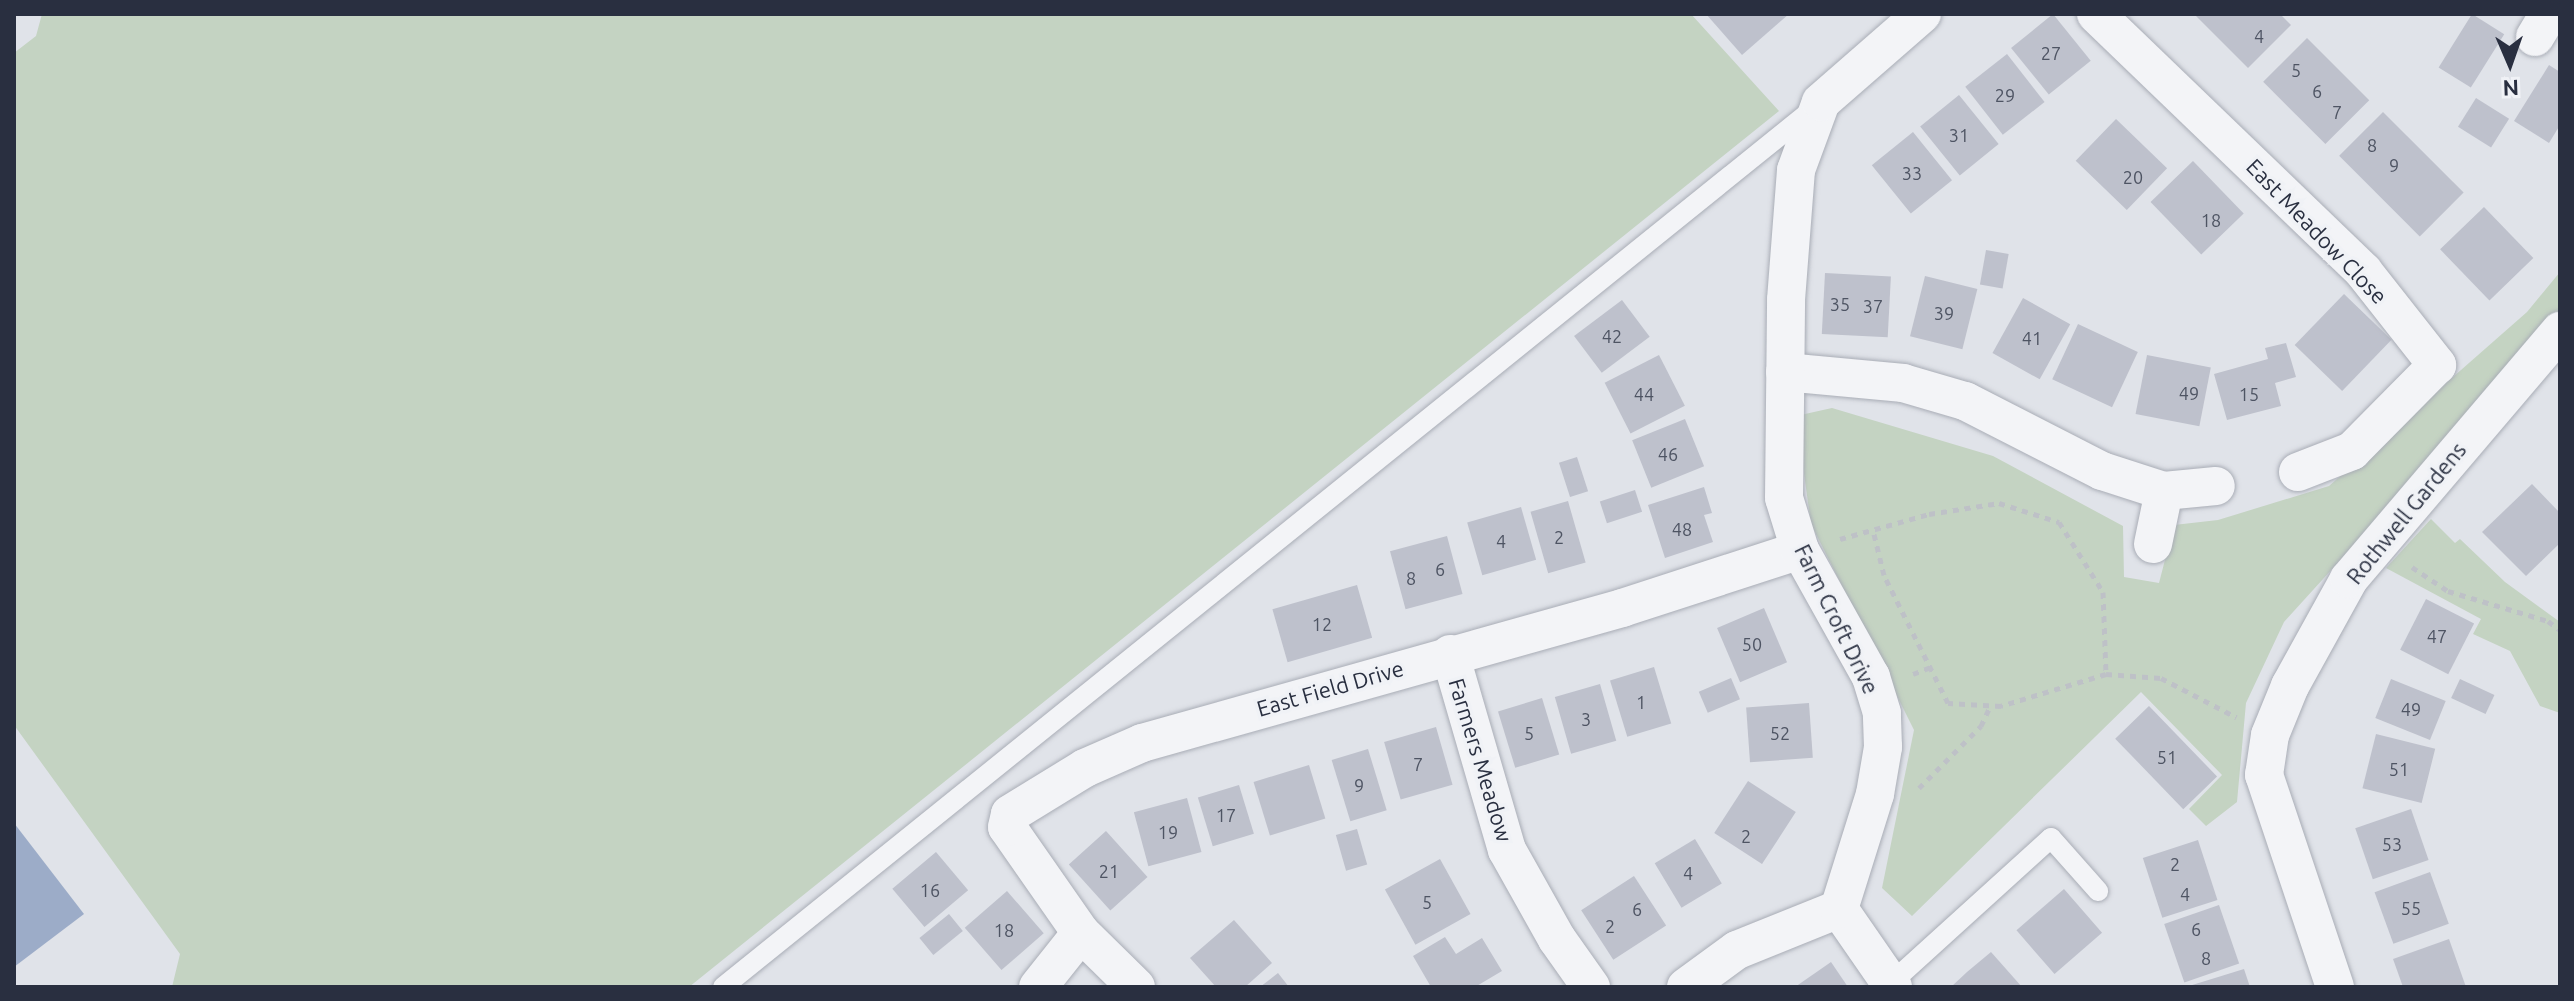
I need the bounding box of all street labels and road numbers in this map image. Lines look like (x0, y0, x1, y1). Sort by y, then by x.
street label: East Meadow Close (2241, 153, 2393, 309)
street label: Rothwell Gardens (2341, 437, 2471, 589)
street label: Farm Croft Drive (1789, 540, 1885, 698)
street label: East Field Drive (1253, 654, 1407, 722)
street label: Farmers Meadow (1444, 675, 1518, 845)

